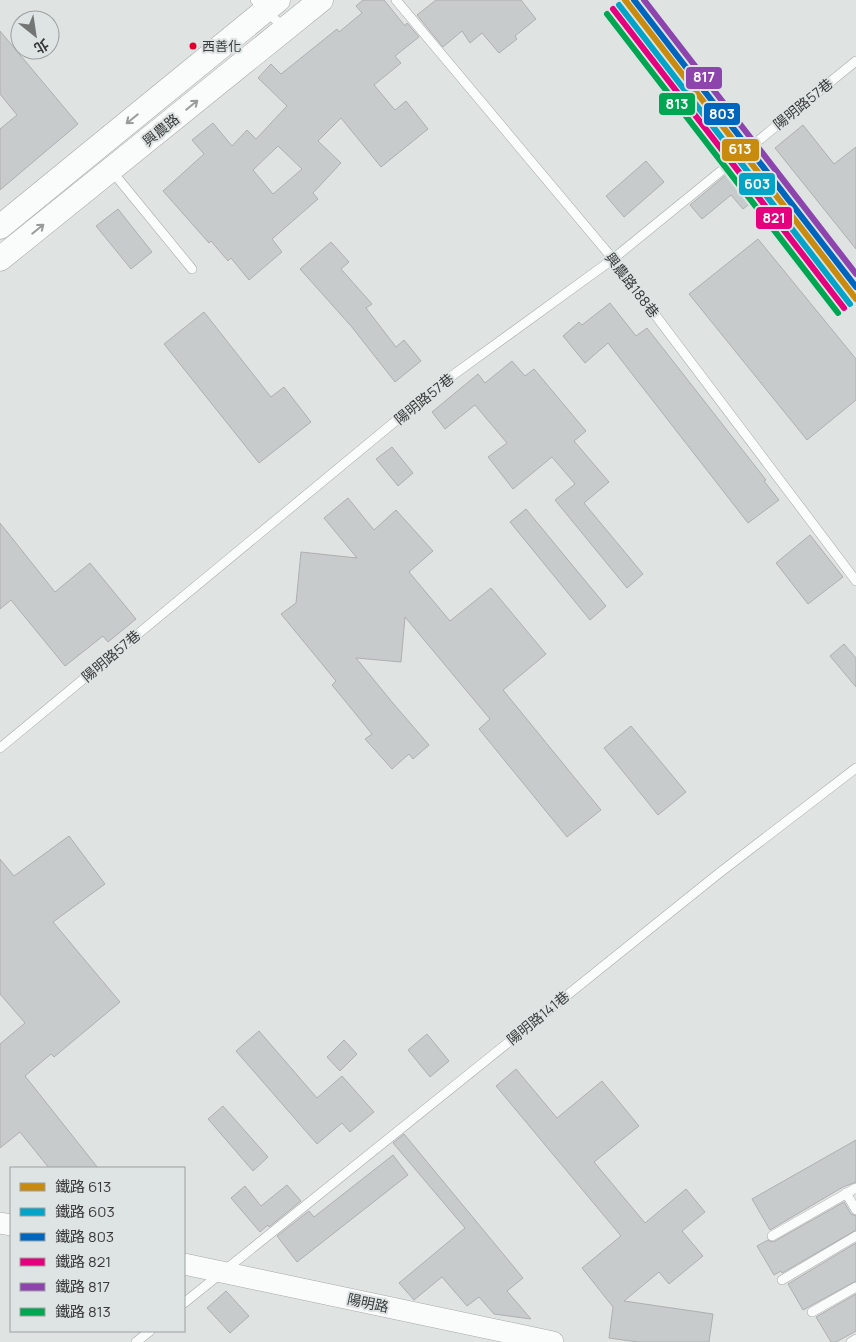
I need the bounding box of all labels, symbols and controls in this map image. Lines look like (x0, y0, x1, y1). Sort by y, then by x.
north arrow (10, 10, 60, 60)
text: 北 (31, 35, 53, 58)
place label: 西善化 (202, 37, 241, 55)
marker: 西善化 (188, 41, 198, 51)
line badge: 817 (685, 66, 723, 90)
text: 817 (693, 67, 715, 86)
street label: 陽明路57巷 (769, 74, 836, 133)
line badge: 813 (658, 92, 696, 116)
text: 813 (666, 94, 688, 113)
one-way arrow (185, 99, 198, 110)
line badge: 803 (703, 102, 741, 126)
text: 803 (709, 104, 735, 123)
street label: 興農路 (138, 109, 183, 150)
one-way arrow (125, 114, 138, 125)
line badge: 613 (721, 138, 760, 162)
text: 613 (729, 139, 751, 158)
line badge: 603 (738, 172, 776, 196)
text: 603 (744, 174, 770, 193)
line badge: 821 (755, 206, 793, 230)
text: 821 (762, 208, 786, 227)
one-way arrow (31, 223, 44, 234)
street label: 興農路188巷 (601, 248, 664, 321)
street label: 陽明路57巷 (390, 369, 457, 428)
street label: 陽明路57巷 (77, 625, 144, 686)
street label: 陽明路141巷 (502, 987, 573, 1049)
legend (10, 1167, 185, 1332)
text: 鐵路 613 (55, 1176, 111, 1197)
text: 鐵路 603 (55, 1201, 115, 1222)
text: 鐵路 803 (55, 1226, 114, 1247)
text: 鐵路 821 (55, 1251, 111, 1272)
text: 鐵路 817 (55, 1276, 110, 1297)
street label: 陽明路 (346, 1289, 391, 1316)
text: 鐵路 813 (55, 1301, 111, 1322)

